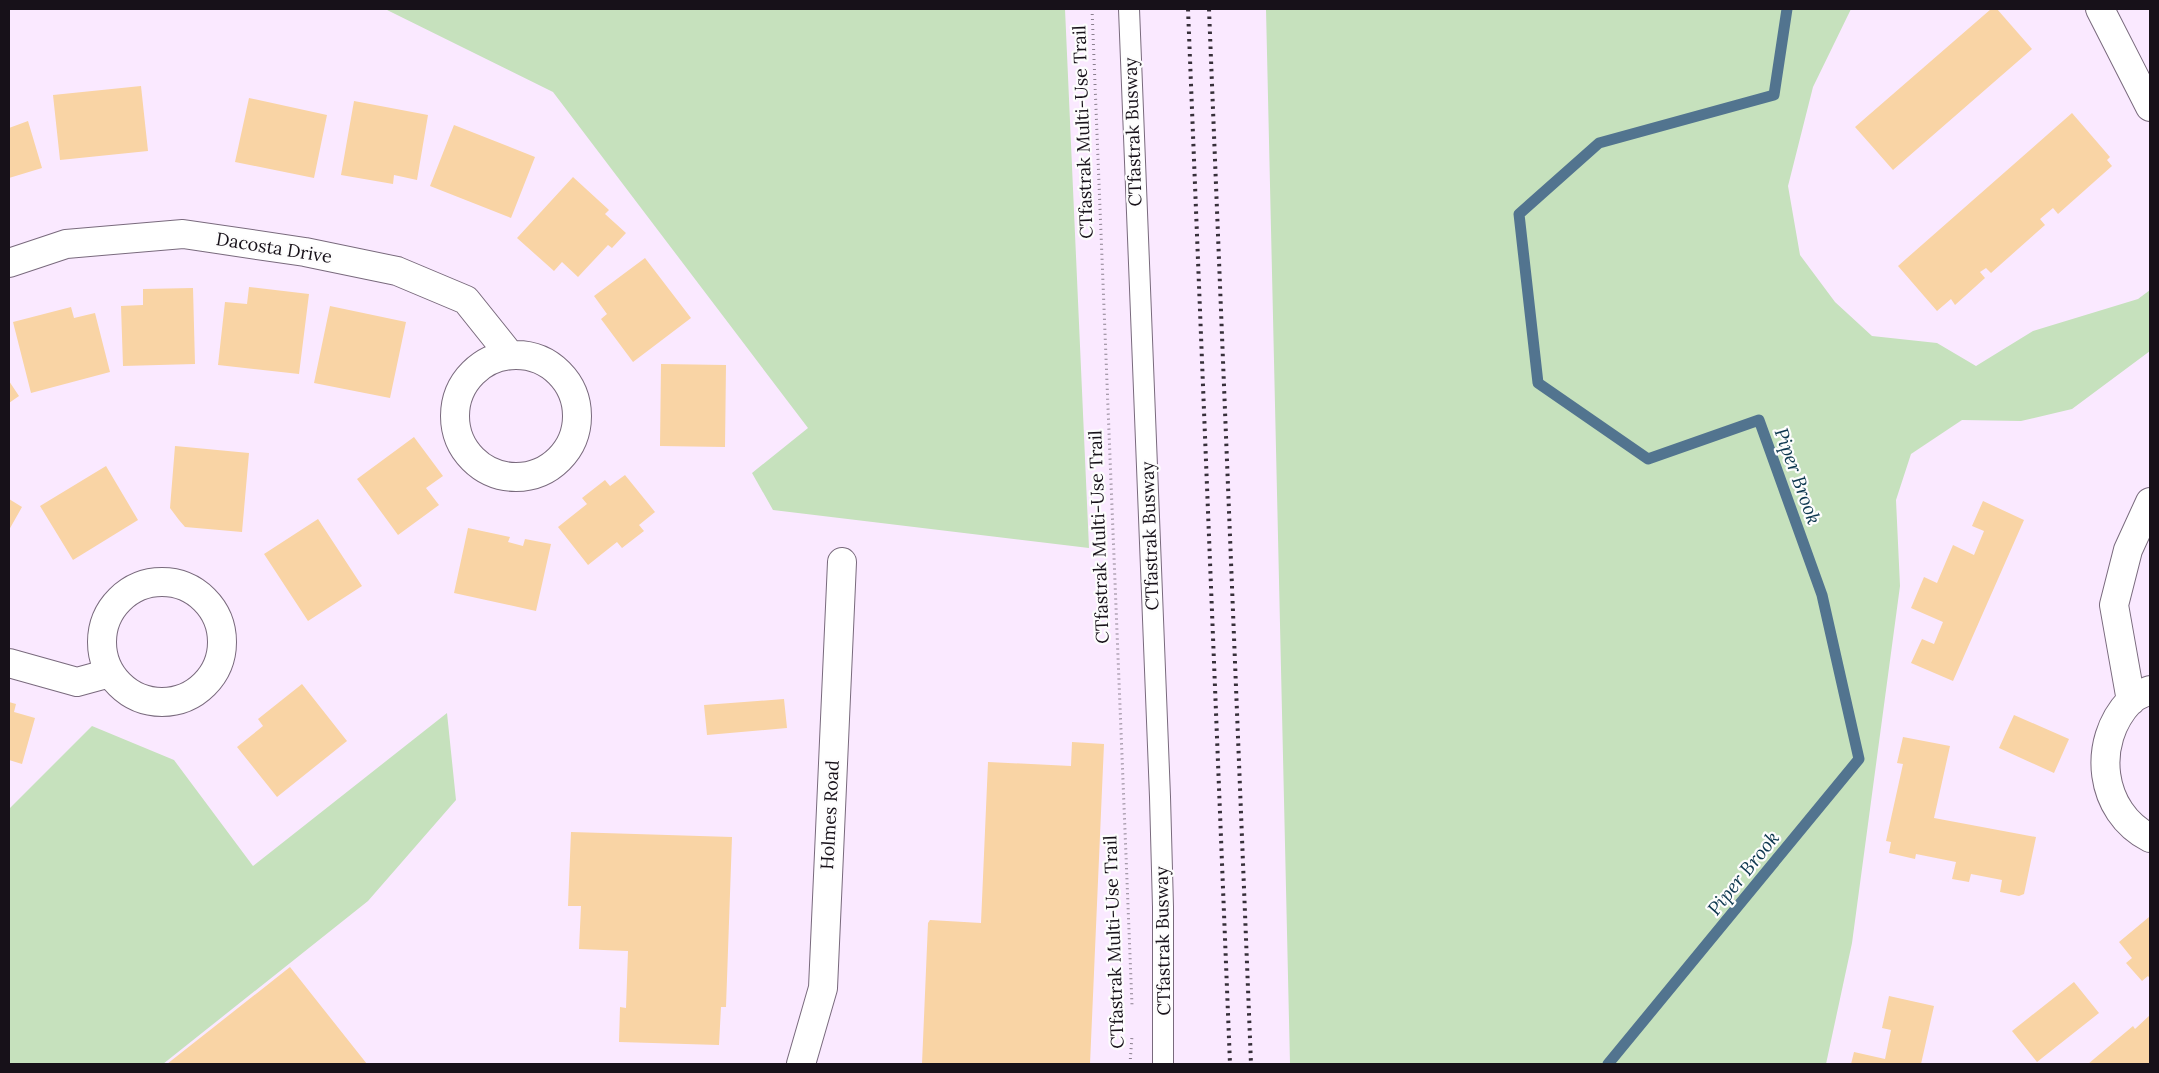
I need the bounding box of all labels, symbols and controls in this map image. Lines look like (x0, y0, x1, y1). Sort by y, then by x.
street label: CTfastrak Multi-Use Trail (1067, 25, 1098, 239)
street label: CTfastrak Busway (1118, 57, 1147, 207)
street label: Dacosta Drive (215, 227, 334, 268)
water label: Piper Brook (1769, 424, 1827, 528)
street label: CTfastrak Multi-Use Trail (1083, 430, 1114, 644)
street label: CTfastrak Busway (1135, 461, 1164, 611)
street label: Holmes Road (815, 759, 844, 870)
water label: Piper Brook (1702, 826, 1784, 920)
street label: CTfastrak Multi-Use Trail (1098, 835, 1129, 1049)
street label: CTfastrak Busway (1150, 866, 1175, 1016)

